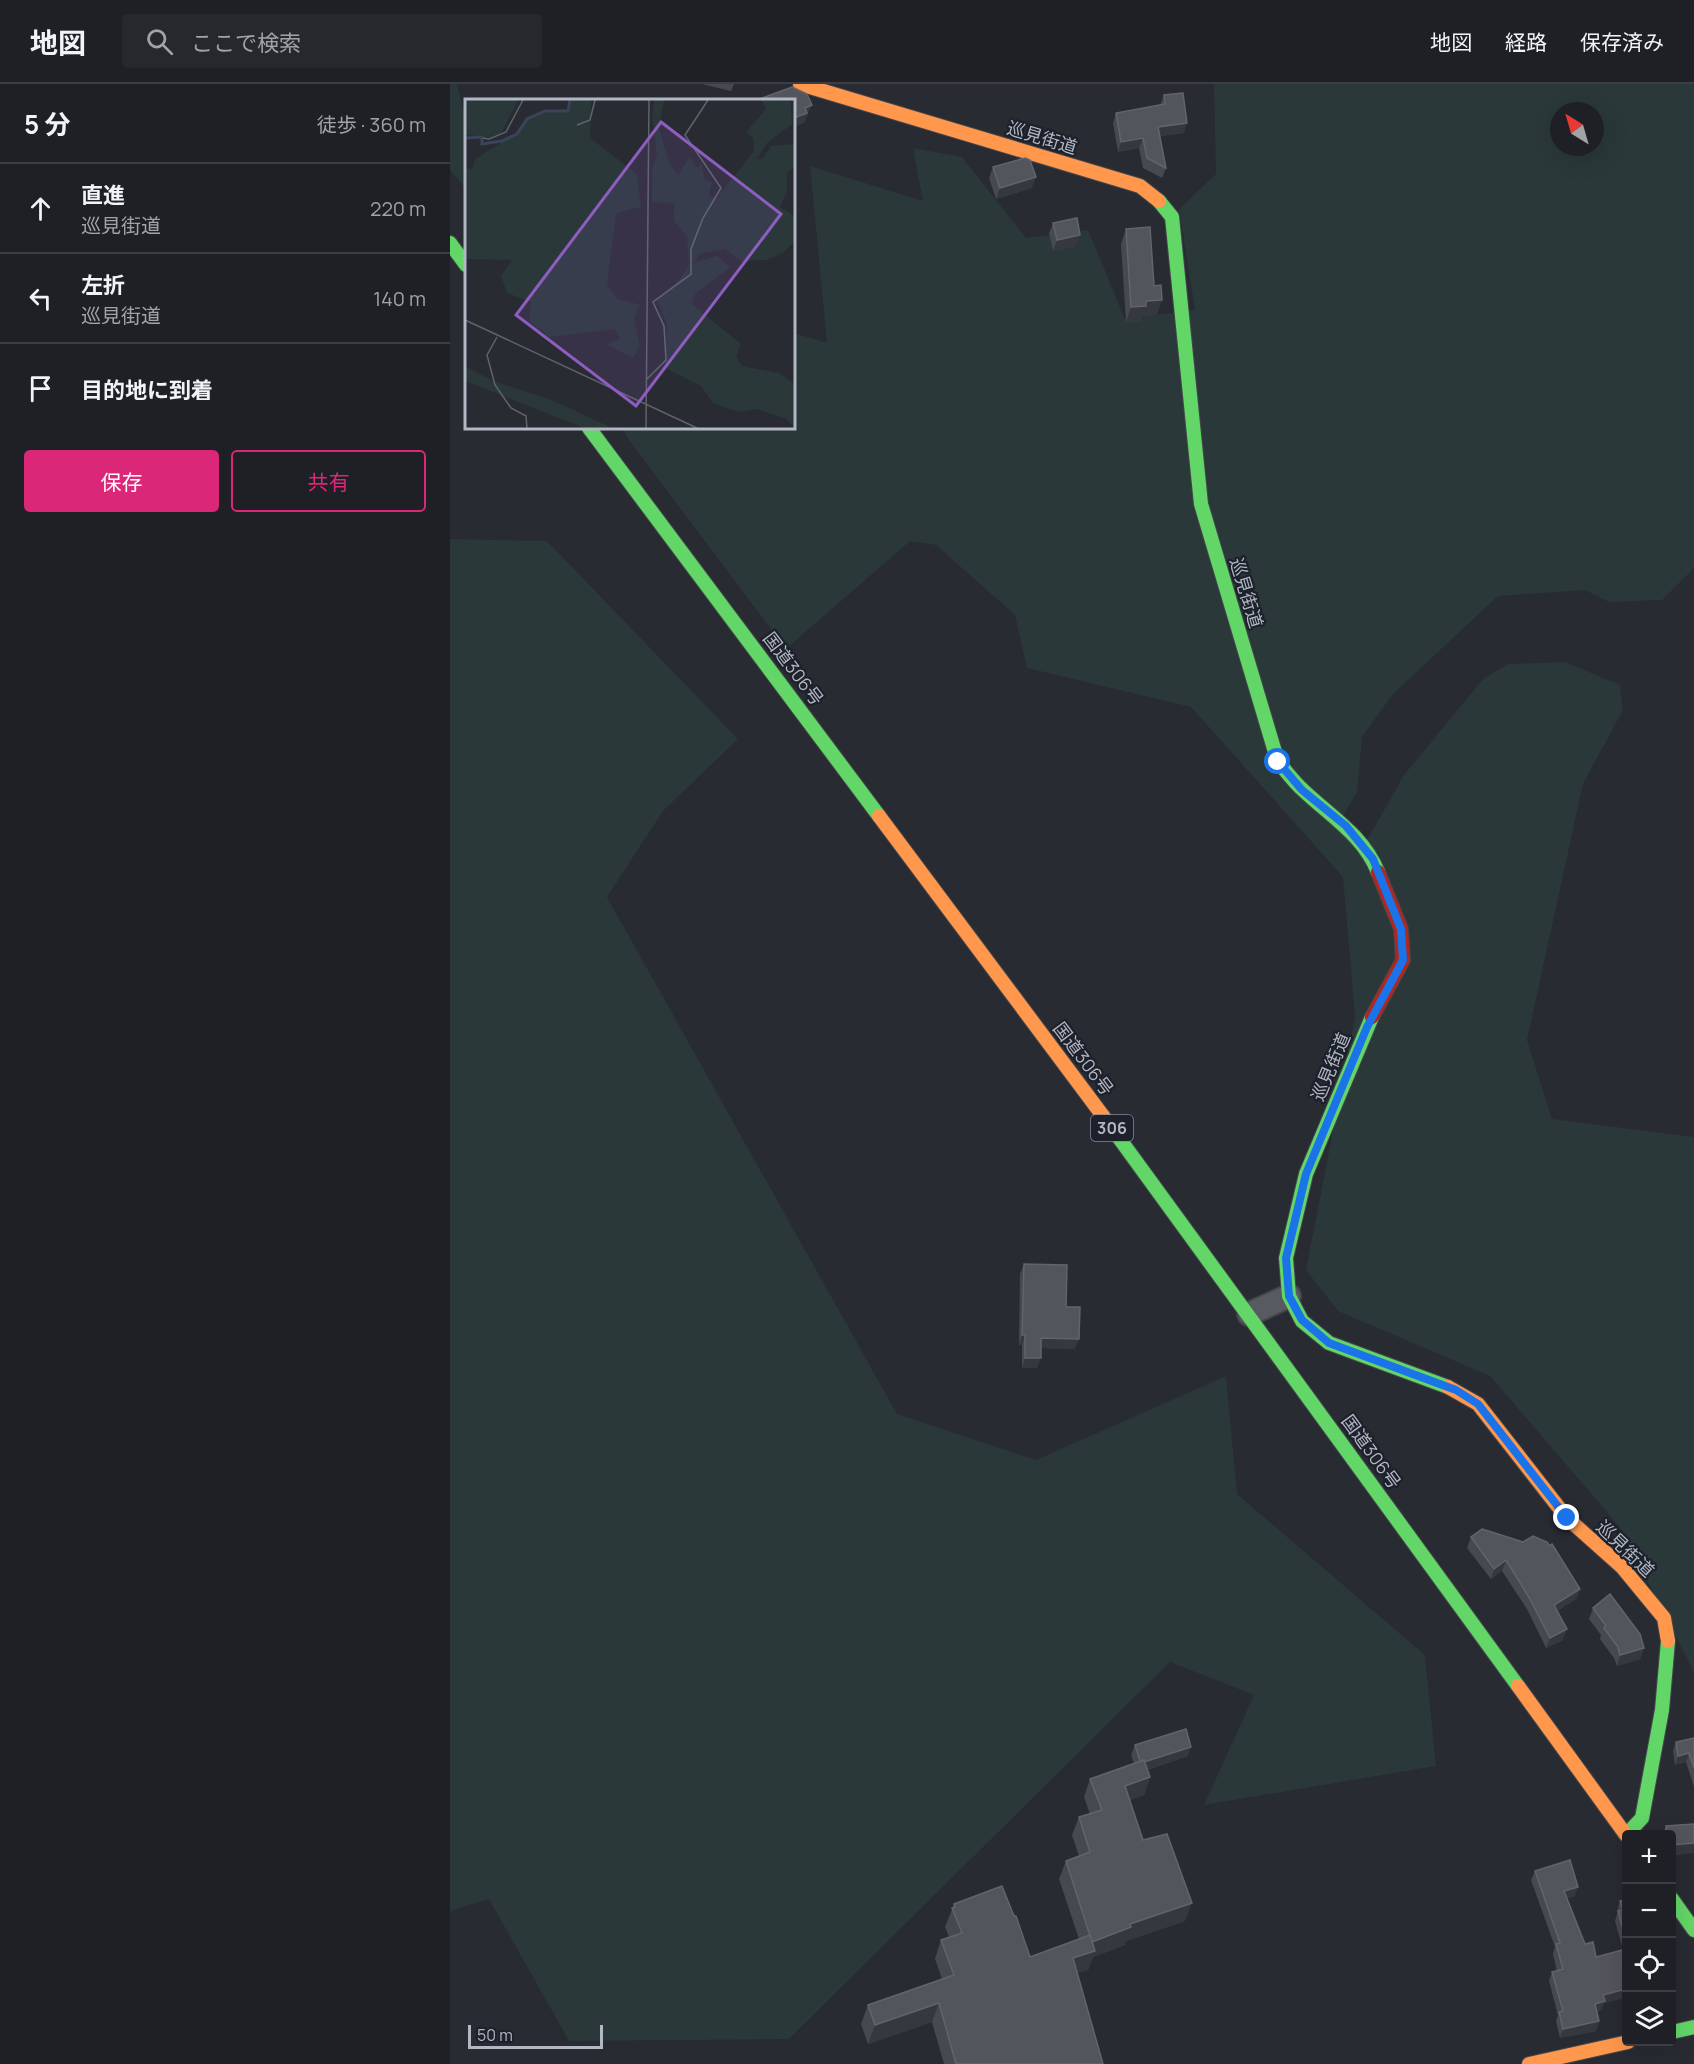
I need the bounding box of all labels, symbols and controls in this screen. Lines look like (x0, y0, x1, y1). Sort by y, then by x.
search box (122, 14, 542, 68)
text: 地図 (30, 23, 86, 61)
icon: search (143, 25, 176, 58)
text: ここで検索 (191, 28, 301, 58)
text: 地図 (1430, 28, 1472, 56)
text: 経路 (1505, 28, 1547, 56)
text: 保存済み (1580, 28, 1664, 56)
inset map (465, 99, 795, 429)
north arrow (1550, 102, 1604, 156)
text: 5 分 (24, 106, 70, 142)
text: 徒歩 · 360 m (317, 111, 426, 138)
street label: 巡見街道 (1004, 115, 1080, 159)
text: 直進 (81, 180, 125, 210)
icon: ahead (24, 192, 57, 225)
text: 220 m (370, 195, 426, 222)
text: 巡見街道 (81, 212, 161, 239)
text: 左折 (81, 270, 125, 300)
icon: left (24, 282, 57, 315)
text: 140 m (373, 285, 426, 312)
text: 巡見街道 (81, 302, 161, 329)
icon: arrive (24, 372, 57, 405)
text: 目的地に到着 (81, 375, 213, 405)
button: 保存 (24, 450, 219, 512)
button: 共有 (231, 450, 426, 512)
street label: 巡見街道 (1225, 555, 1269, 631)
street label: 国道306号 (758, 627, 829, 710)
route start (1264, 748, 1290, 774)
street label: 国道306号 (1048, 1017, 1119, 1100)
street label: 巡見街道 (1305, 1029, 1355, 1104)
road number: 306 (1091, 1115, 1133, 1141)
street label: 国道306号 (1337, 1410, 1407, 1493)
route end (1553, 1504, 1579, 1530)
street label: 巡見街道 (1591, 1515, 1660, 1582)
map controls (1622, 1830, 1676, 2046)
button: + (1622, 1830, 1676, 1884)
button: − (1622, 1884, 1676, 1938)
button: locate (1622, 1938, 1676, 1992)
button: layers (1622, 1992, 1676, 2046)
scale bar (468, 2022, 603, 2050)
text: 50 m (477, 2024, 513, 2046)

